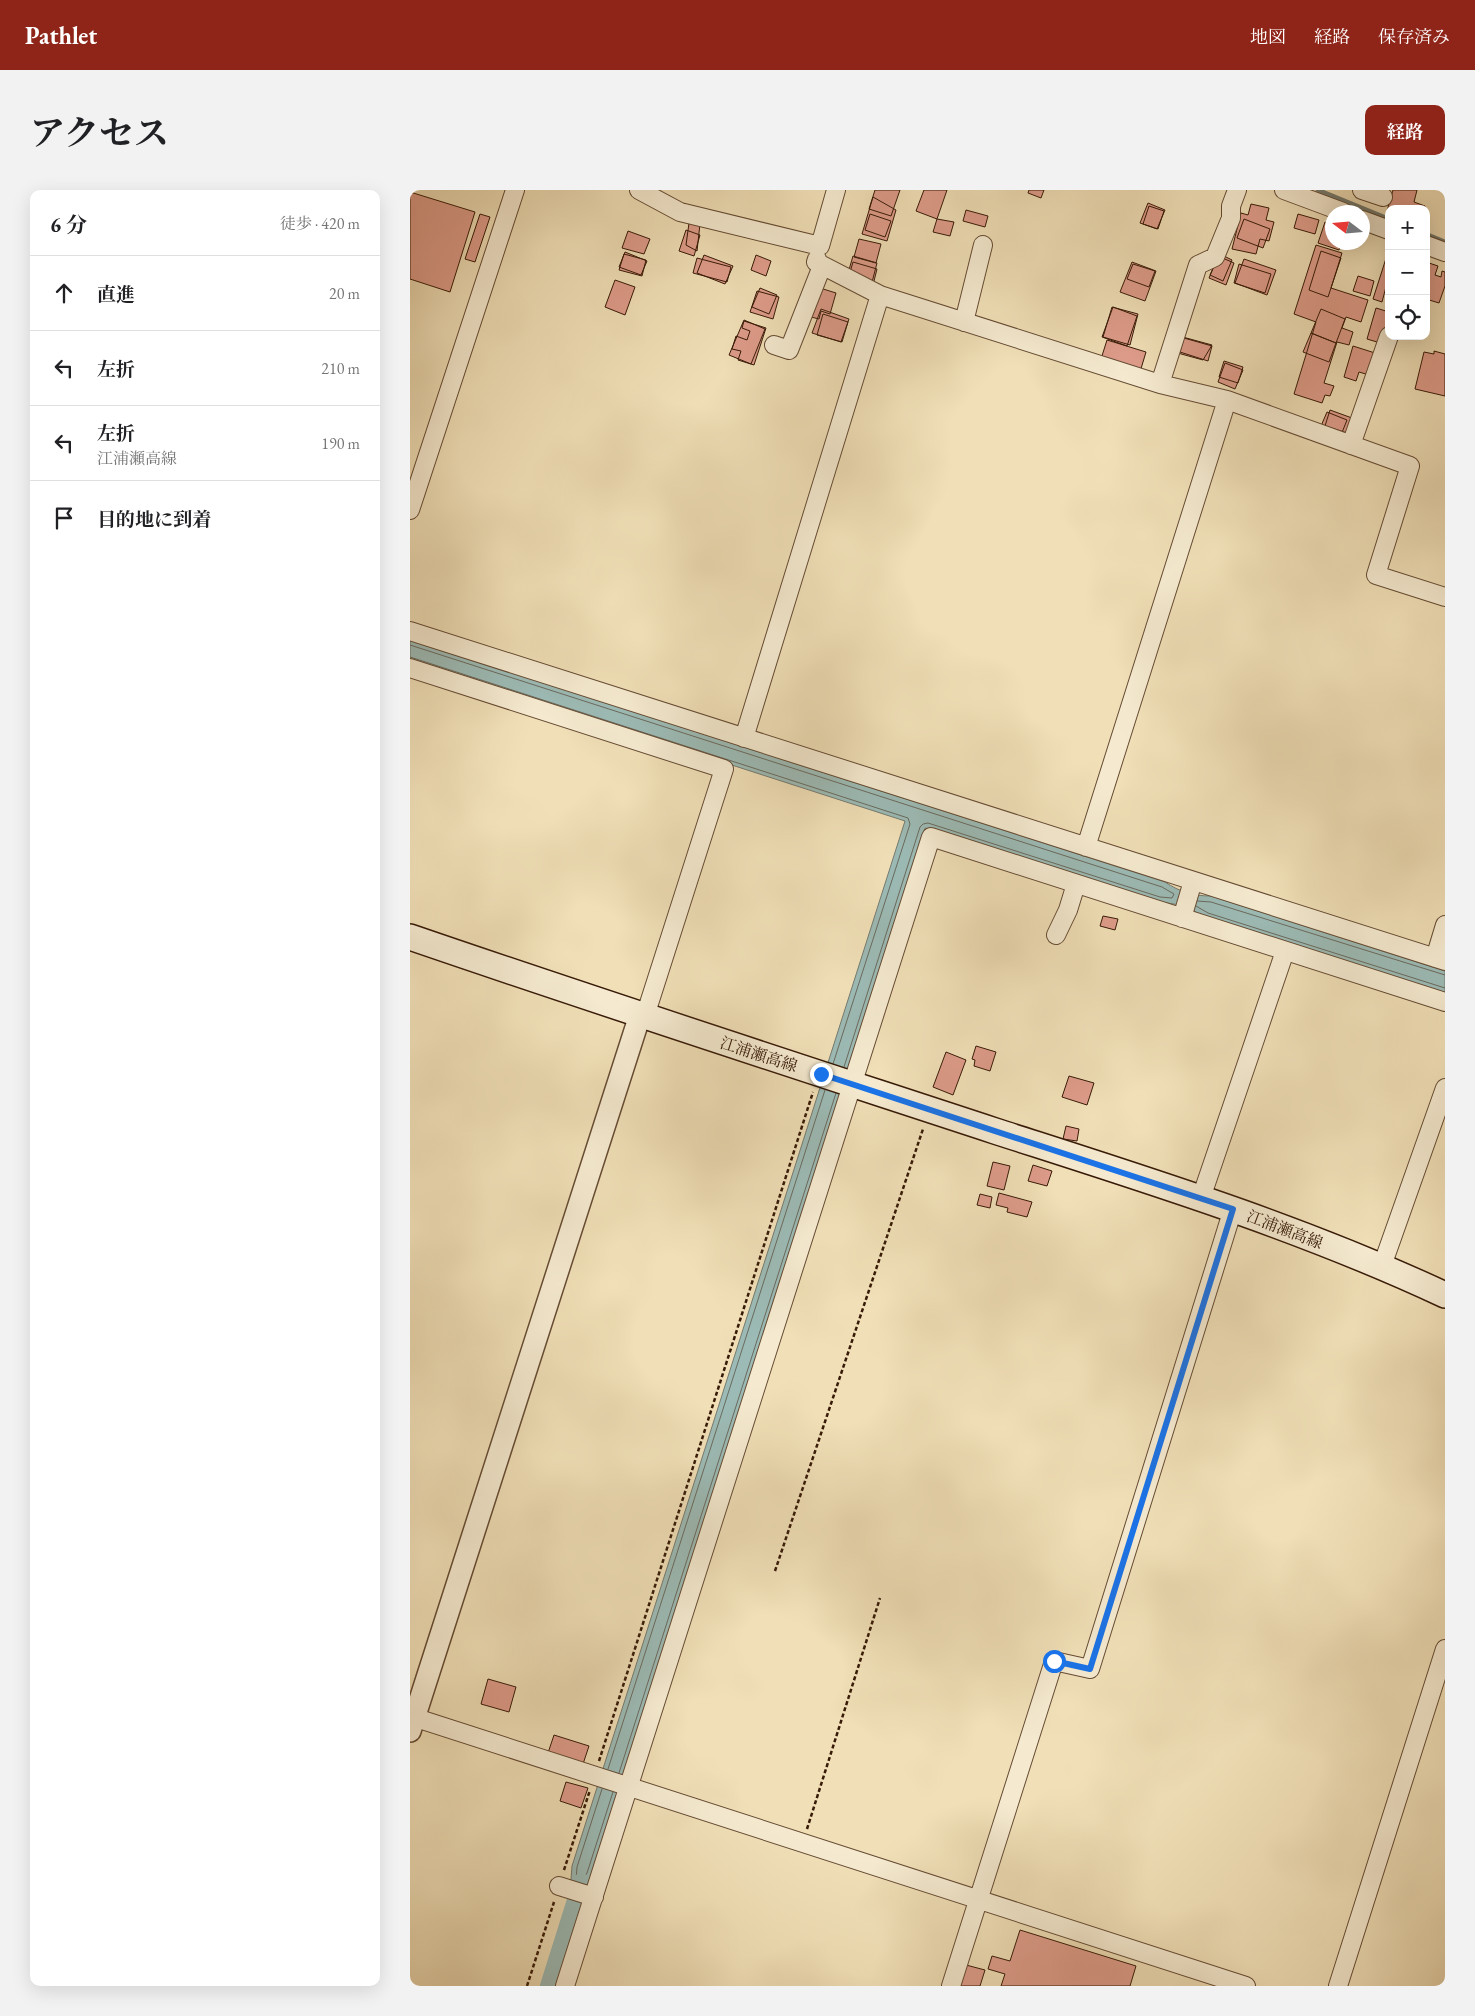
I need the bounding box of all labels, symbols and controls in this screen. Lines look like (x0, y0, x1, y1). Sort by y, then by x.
text: Pathlet (25, 20, 97, 51)
text: 地図 (1250, 25, 1286, 48)
text: 経路 (1314, 25, 1350, 48)
text: 保存済み (1378, 25, 1450, 48)
button: 経路 (1365, 105, 1445, 155)
text: アクセス (30, 110, 169, 155)
north arrow (1325, 205, 1370, 250)
map controls (1385, 205, 1430, 340)
button: + (1385, 205, 1430, 250)
text: 6 分 (50, 211, 87, 238)
text: 徒歩 · 420 m (280, 213, 360, 234)
button: − (1385, 250, 1430, 295)
icon: ahead (50, 279, 78, 307)
text: 直進 (97, 282, 135, 307)
text: 20 m (329, 283, 360, 304)
button: locate (1385, 295, 1430, 340)
icon: left (50, 354, 78, 382)
text: 左折 (97, 357, 135, 382)
text: 210 m (321, 358, 360, 379)
text: 左折 (97, 421, 135, 446)
icon: left (50, 429, 78, 457)
text: 190 m (321, 433, 360, 454)
text: 江浦瀬高線 (97, 448, 177, 469)
icon: arrive (50, 504, 78, 532)
text: 目的地に到着 (97, 507, 211, 532)
street label: 江浦瀬高線 (718, 1032, 800, 1077)
route end (810, 1063, 833, 1086)
street label: 江浦瀬高線 (1244, 1205, 1326, 1254)
route start (1043, 1650, 1066, 1673)

